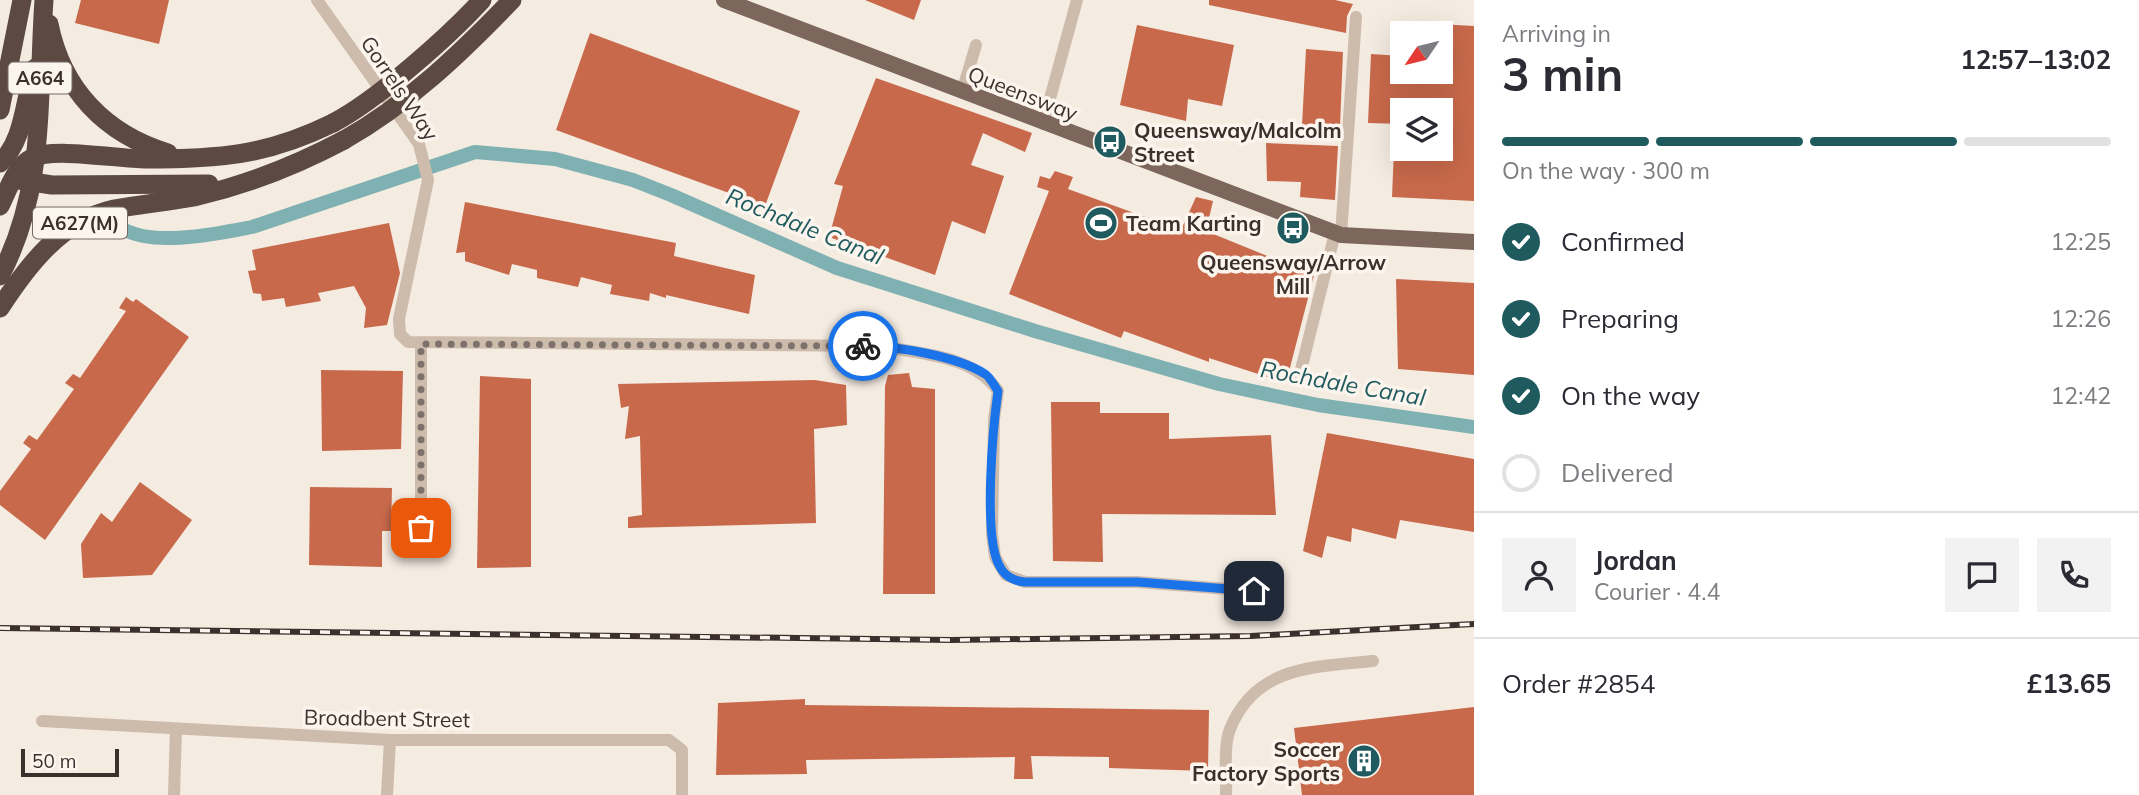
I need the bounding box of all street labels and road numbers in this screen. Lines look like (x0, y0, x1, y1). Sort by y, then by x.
street label: Gorrels Way (356, 31, 444, 145)
street label: Queensway (964, 60, 1082, 126)
road number: A664 (8, 62, 72, 94)
road number: A627(M) (33, 208, 127, 238)
street label: Broadbent Street (304, 704, 470, 732)

